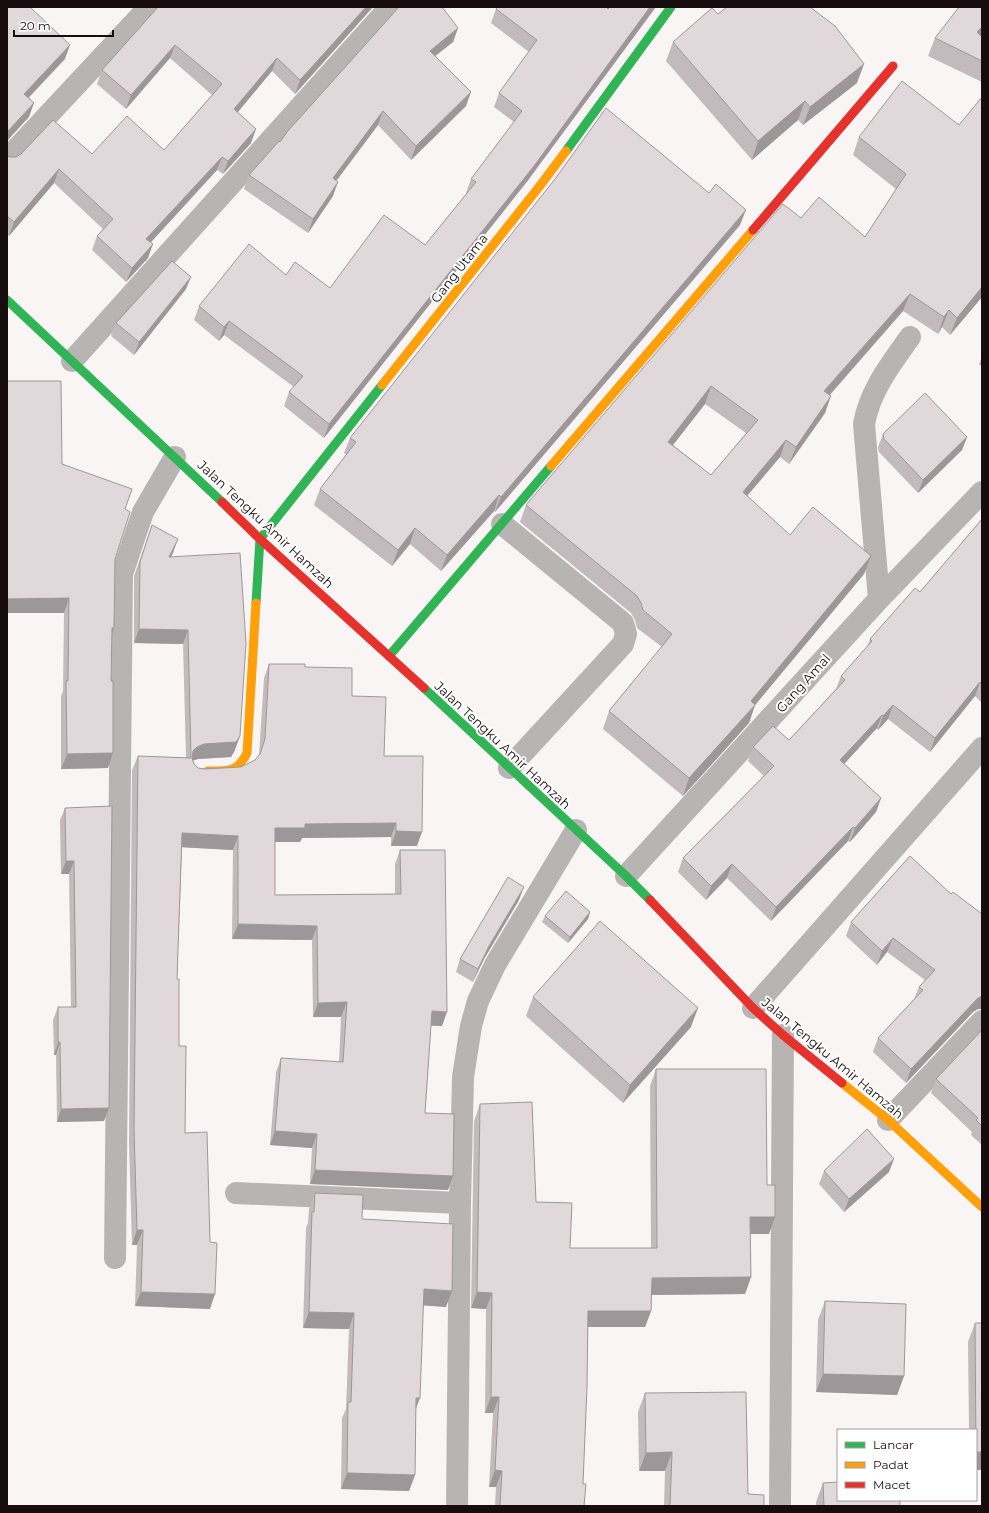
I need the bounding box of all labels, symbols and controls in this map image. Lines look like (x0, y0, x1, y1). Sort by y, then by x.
scale bar (14, 12, 113, 38)
text: 20 m (20, 18, 51, 33)
street label: Gang Utama (427, 230, 491, 306)
street label: Jalan Tengku Amir Hamzah (194, 456, 337, 591)
street label: Gang Amal (773, 650, 833, 716)
street label: Jalan Tengku Amir Hamzah (431, 677, 574, 812)
street label: Jalan Tengku Amir Hamzah (758, 993, 907, 1122)
legend (837, 1429, 977, 1501)
text: Lancar (873, 1437, 914, 1452)
text: Padat (873, 1457, 909, 1472)
text: Macet (873, 1477, 910, 1492)

